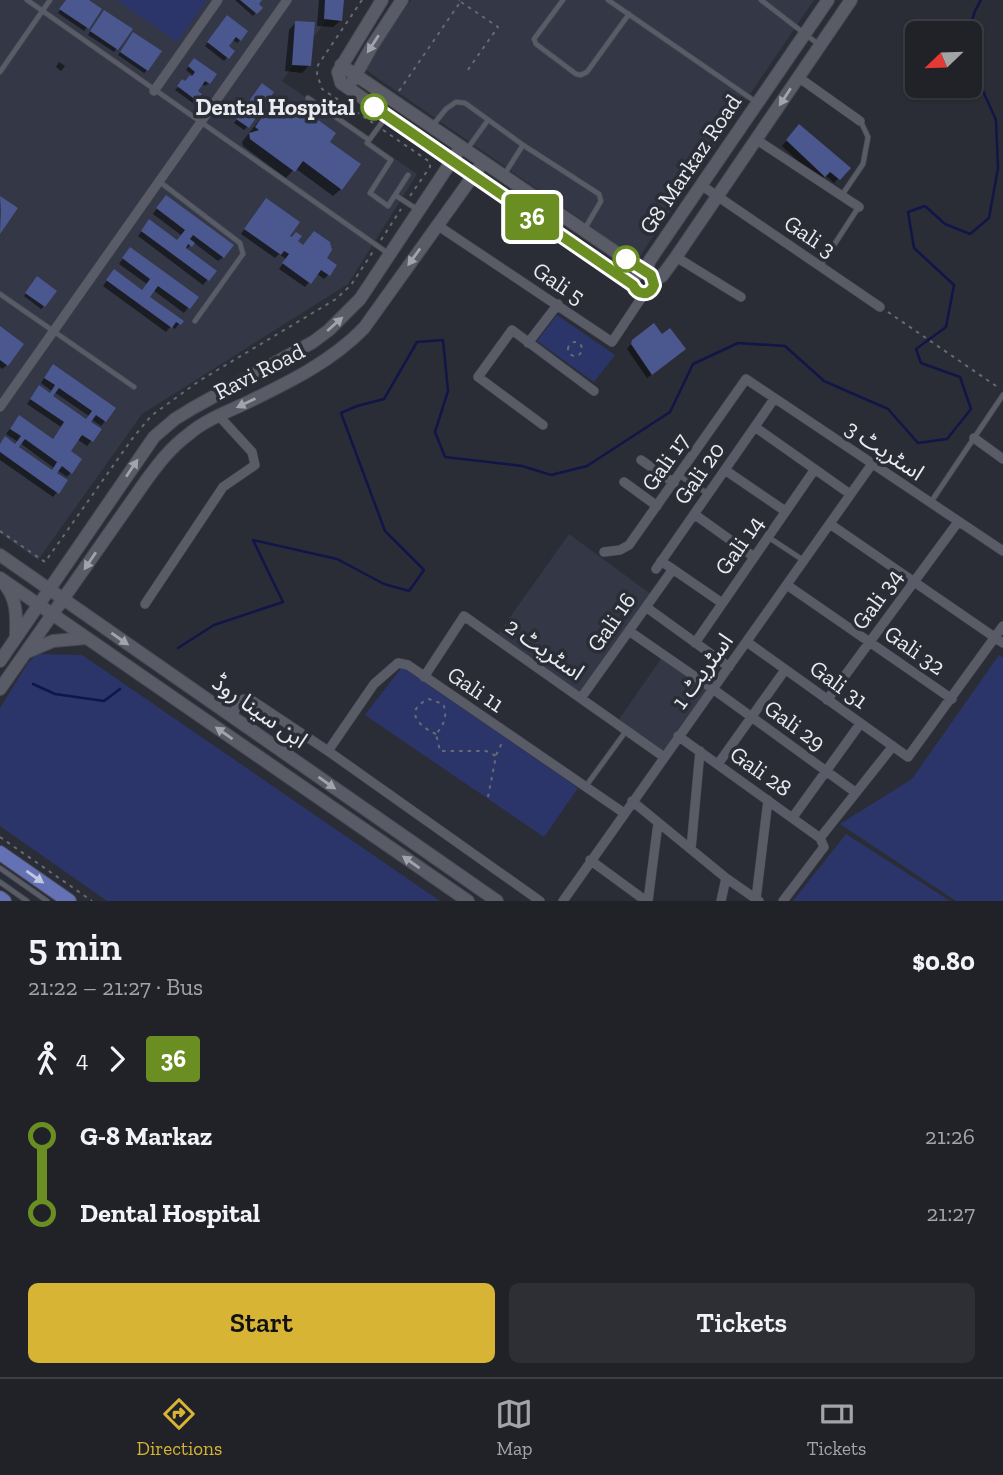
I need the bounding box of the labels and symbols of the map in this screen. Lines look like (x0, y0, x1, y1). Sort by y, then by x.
north arrow (905, 21, 982, 98)
one-way arrow (367, 34, 380, 53)
street label: G8 Markaz Road (633, 88, 747, 239)
one-way arrow (778, 88, 792, 106)
place label: Dental Hospital (196, 93, 355, 121)
marker: Dental Hospital (361, 94, 387, 120)
line badge: 36 (500, 194, 564, 240)
street label: Gali 3 (779, 209, 841, 263)
unlabelled marker (613, 246, 639, 272)
one-way arrow (407, 247, 421, 266)
street label: Gali 5 (528, 256, 590, 310)
one-way arrow (326, 316, 344, 332)
street label: Ravi Road (209, 336, 309, 406)
one-way arrow (236, 397, 256, 408)
street label: اسٹریٹ 3 (840, 414, 930, 486)
street label: Gali 17 (635, 428, 695, 496)
street label: Gali 20 (667, 436, 731, 510)
one-way arrow (125, 459, 139, 477)
street label: Gali 14 (709, 510, 769, 580)
one-way arrow (84, 552, 97, 571)
street label: Gali 34 (846, 563, 908, 635)
street label: Gali 16 (581, 587, 641, 657)
street label: اسٹریٹ 2 (500, 612, 590, 686)
street label: Gali 32 (879, 619, 951, 681)
street label: اسٹریٹ 1 (665, 628, 739, 714)
one-way arrow (111, 632, 129, 646)
street label: Gali 31 (805, 654, 874, 714)
street label: Gali 11 (442, 660, 510, 718)
street label: ابن سینا روڈ (207, 668, 313, 754)
street label: Gali 29 (759, 693, 831, 757)
one-way arrow (215, 726, 233, 740)
street label: Gali 28 (725, 740, 797, 802)
one-way arrow (318, 776, 336, 790)
one-way arrow (402, 855, 420, 869)
one-way arrow (26, 870, 44, 884)

